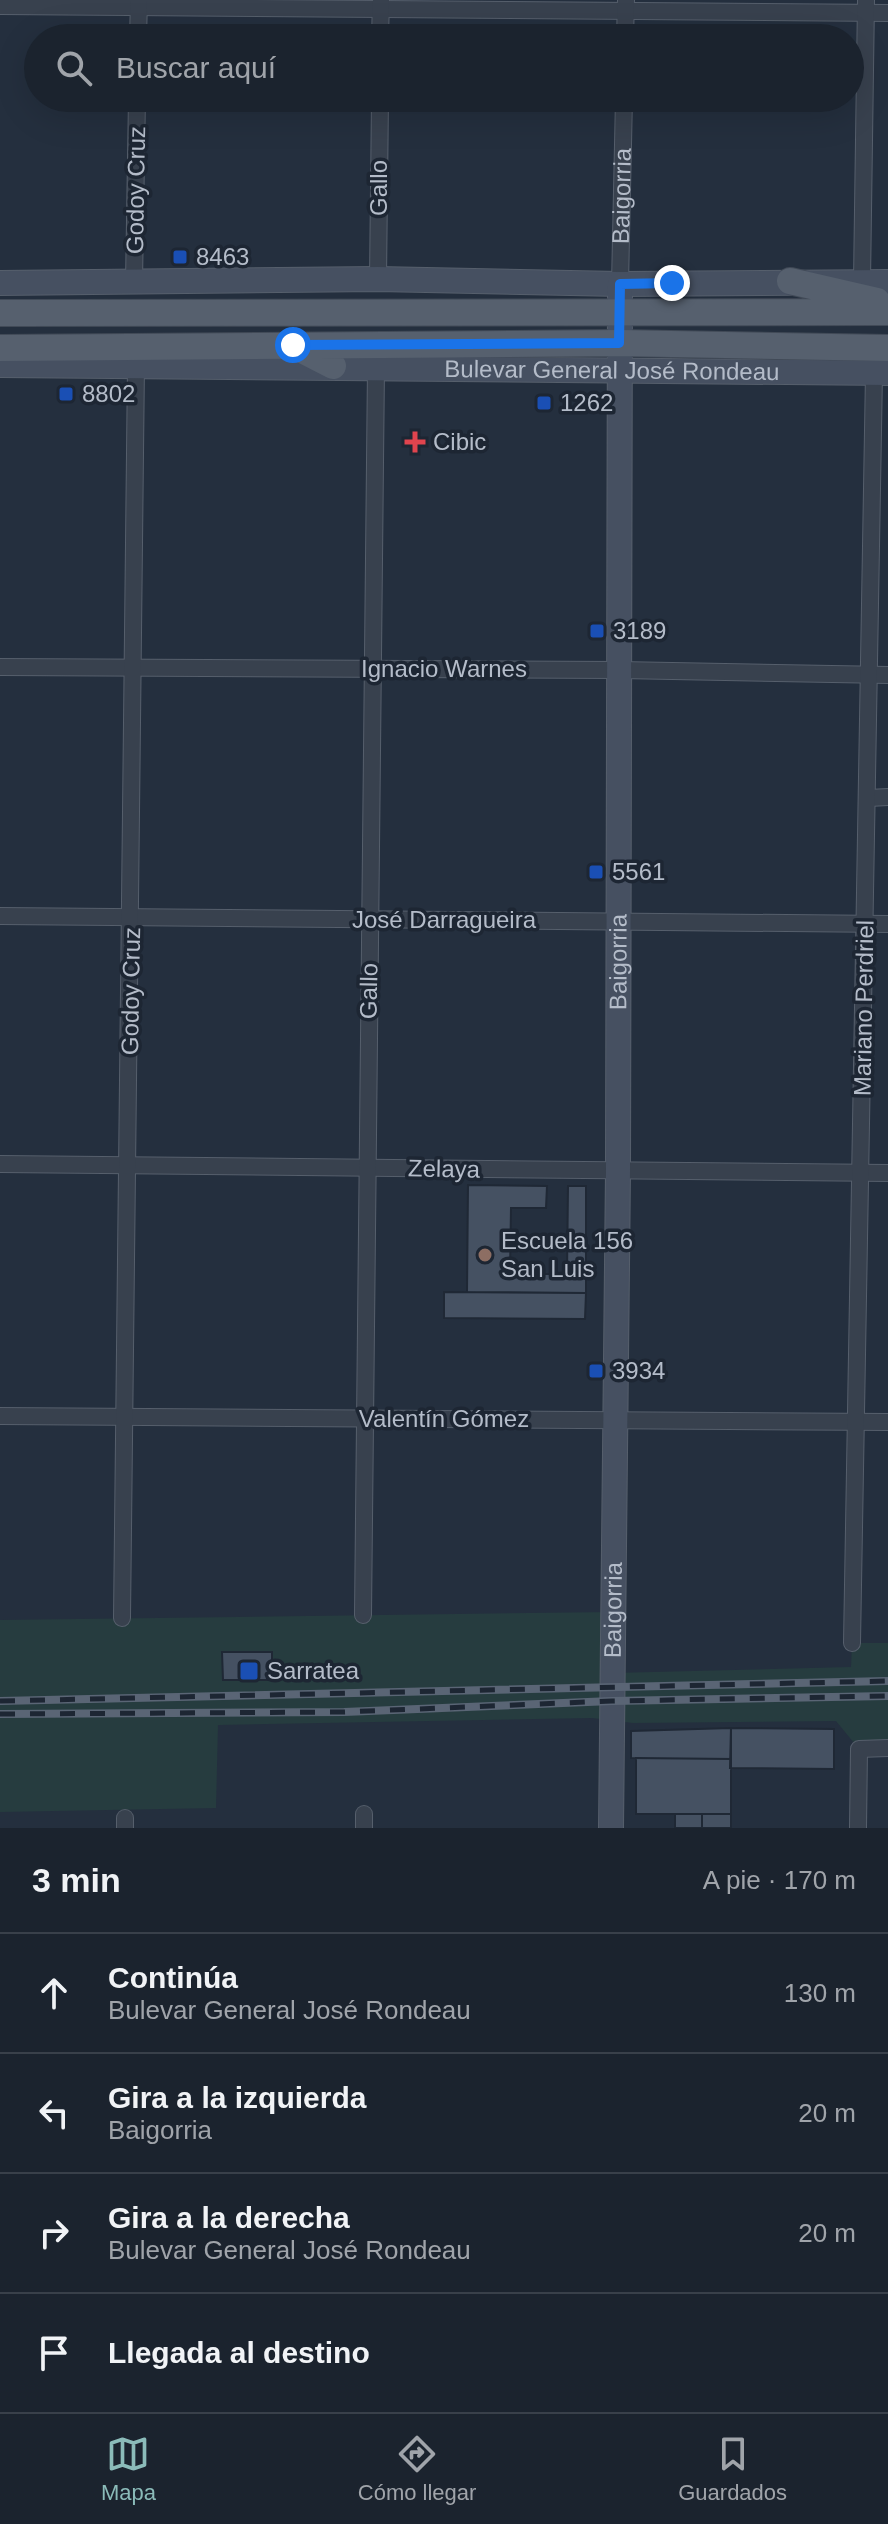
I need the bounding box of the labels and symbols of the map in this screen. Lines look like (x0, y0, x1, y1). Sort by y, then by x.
street label: Godoy Cruz (121, 126, 150, 254)
street label: Baigorria (607, 147, 636, 244)
street label: Gallo (365, 160, 392, 216)
place label: 8463 (196, 243, 249, 270)
marker: 8463 (171, 248, 189, 266)
route end (654, 265, 690, 301)
route start (275, 327, 311, 363)
street label: Bulevar General José Rondeau (444, 355, 780, 385)
place label: 8802 (82, 380, 135, 407)
marker: 8802 (57, 385, 75, 403)
place label: 1262 (560, 389, 613, 416)
marker: 1262 (535, 394, 553, 412)
place label: Cibic (433, 428, 486, 455)
marker: Cibic (404, 431, 426, 453)
place label: 3189 (613, 617, 666, 644)
marker: 3189 (588, 622, 606, 640)
street label: Ignacio Warnes (361, 655, 527, 682)
place label: 5561 (612, 858, 665, 885)
marker: 5561 (587, 863, 605, 881)
street label: José Darragueira (352, 906, 537, 933)
street label: Baigorria (604, 913, 632, 1010)
street label: Mariano Perdriel (848, 920, 879, 1096)
street label: Godoy Cruz (116, 927, 145, 1055)
street label: Gallo (355, 963, 382, 1019)
street label: Zelaya (408, 1154, 481, 1183)
place label: Escuela 156 San Luis (501, 1227, 633, 1282)
marker: Escuela 156 San Luis (476, 1246, 494, 1264)
place label: 3934 (612, 1357, 665, 1384)
marker: 3934 (587, 1362, 605, 1380)
street label: Valentín Gómez (359, 1405, 529, 1432)
street label: Baigorria (599, 1561, 627, 1658)
place label: Sarratea (267, 1657, 360, 1684)
marker: Sarratea (238, 1660, 260, 1682)

